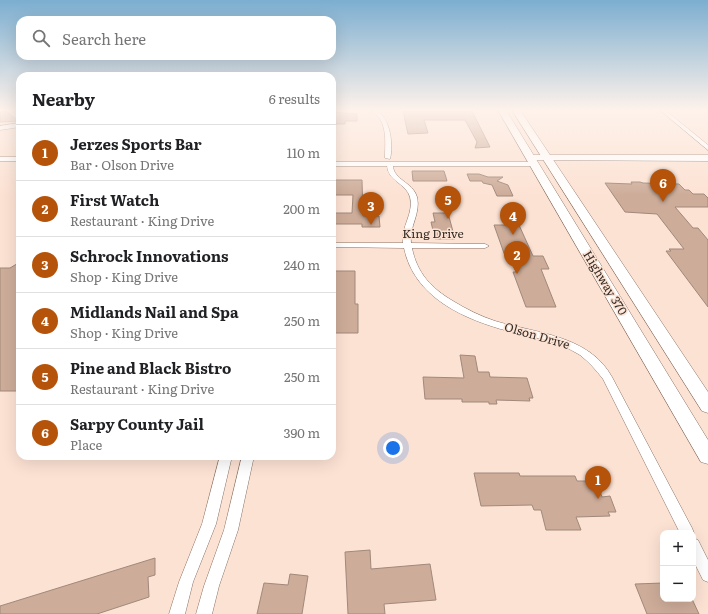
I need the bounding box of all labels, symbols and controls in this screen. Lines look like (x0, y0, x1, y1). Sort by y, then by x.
search box (16, 16, 336, 60)
icon: search (30, 27, 52, 49)
text: Search here (62, 27, 146, 50)
text: Nearby (32, 86, 95, 111)
text: 6 results (269, 89, 320, 108)
text: Jerzes Sports Bar (70, 132, 202, 155)
text: 1 (42, 143, 48, 162)
text: 110 m (287, 143, 320, 162)
text: Bar · Olson Drive (70, 155, 174, 174)
pin: 6 (650, 169, 676, 202)
pin: 5 (435, 186, 461, 219)
text: First Watch (70, 188, 159, 211)
pin: 3 (358, 192, 384, 225)
text: 2 (42, 199, 48, 218)
text: 200 m (283, 199, 320, 218)
pin: 4 (500, 202, 526, 235)
text: Restaurant · King Drive (70, 211, 214, 230)
street label: King Drive (402, 224, 464, 242)
pin: 2 (504, 241, 530, 274)
text: Schrock Innovations (70, 244, 228, 267)
street label: Highway 370 (579, 247, 632, 318)
text: 3 (41, 255, 49, 274)
text: 240 m (284, 255, 320, 274)
text: Shop · King Drive (70, 267, 178, 286)
text: Midlands Nail and Spa (70, 300, 239, 323)
text: 4 (41, 311, 49, 330)
text: 250 m (284, 311, 320, 330)
street label: Olson Drive (502, 317, 572, 353)
text: Shop · King Drive (70, 323, 178, 342)
text: Pine and Black Bistro (70, 356, 231, 379)
text: 5 (41, 367, 49, 386)
text: 250 m (284, 367, 320, 386)
text: Restaurant · King Drive (70, 379, 214, 398)
text: Sarpy County Jail (70, 412, 204, 435)
text: 6 (41, 423, 49, 442)
text: 390 m (283, 423, 320, 442)
text: Place (70, 435, 102, 454)
your location (383, 438, 403, 458)
pin: 1 (585, 466, 611, 499)
map controls (660, 530, 696, 602)
button: + (660, 530, 696, 566)
button: − (660, 566, 696, 602)

